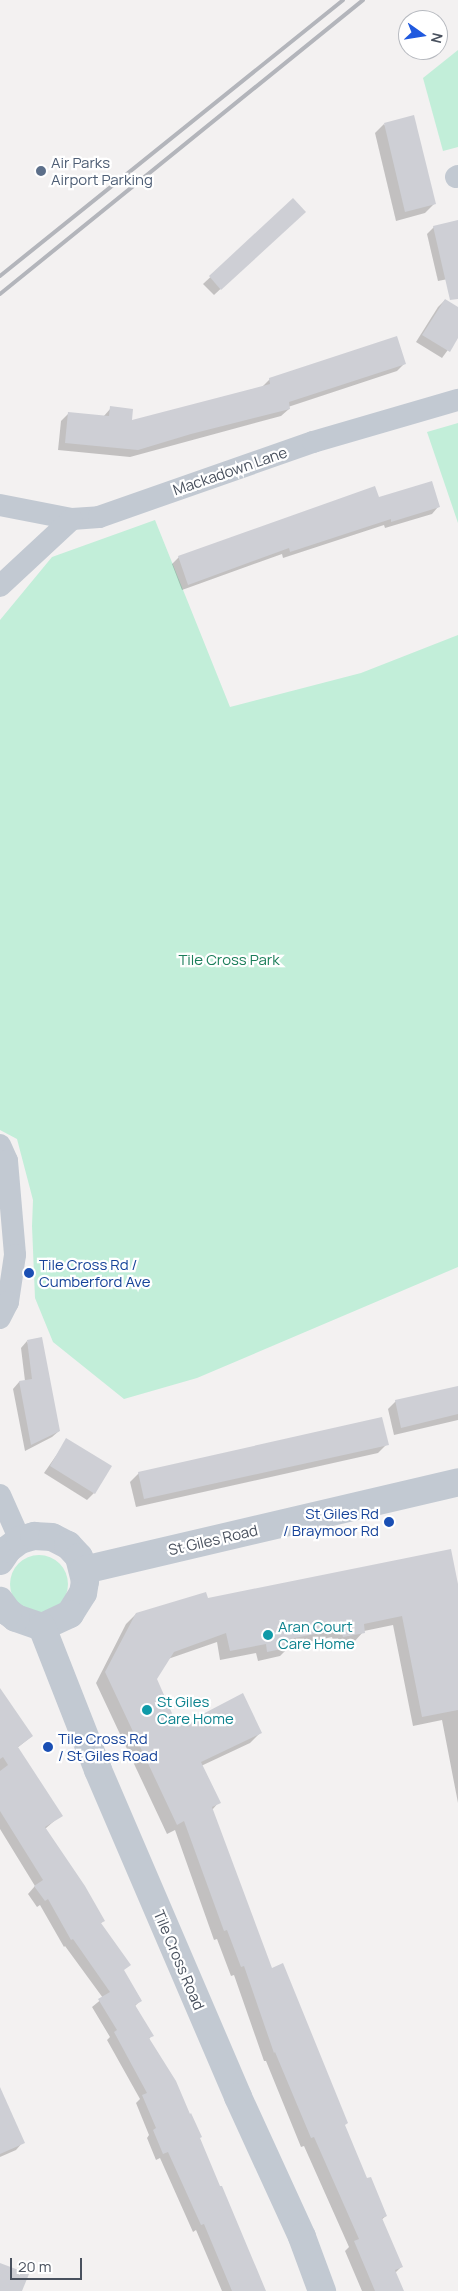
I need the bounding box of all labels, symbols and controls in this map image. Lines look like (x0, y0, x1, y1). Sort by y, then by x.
north arrow (398, 10, 448, 60)
text: N (427, 31, 448, 45)
place label: Air Parks Airport Parking (51, 153, 153, 188)
marker: Air Parks Airport Parking (35, 165, 47, 177)
street label: Mackadown Lane (171, 443, 289, 499)
park label: Tile Cross Park (178, 951, 280, 969)
place label: Tile Cross Rd / Cumberford Ave (39, 1255, 150, 1290)
marker: Tile Cross Rd / Cumberford Ave (23, 1267, 35, 1279)
place label: St Giles Rd / Braymoor Rd (283, 1504, 379, 1539)
marker: St Giles Rd / Braymoor Rd (383, 1516, 395, 1528)
street label: St Giles Road (167, 1521, 259, 1559)
place label: Aran Court Care Home (278, 1617, 355, 1652)
marker: Aran Court Care Home (262, 1629, 274, 1641)
place label: St Giles Care Home (157, 1692, 234, 1727)
marker: St Giles Care Home (141, 1704, 153, 1716)
place label: Tile Cross Rd / St Giles Road (58, 1729, 158, 1764)
marker: Tile Cross Rd / St Giles Road (42, 1741, 54, 1753)
street label: Tile Cross Road (150, 1907, 208, 2013)
scale bar (12, 2248, 85, 2280)
text: 20 m (18, 2256, 51, 2277)

